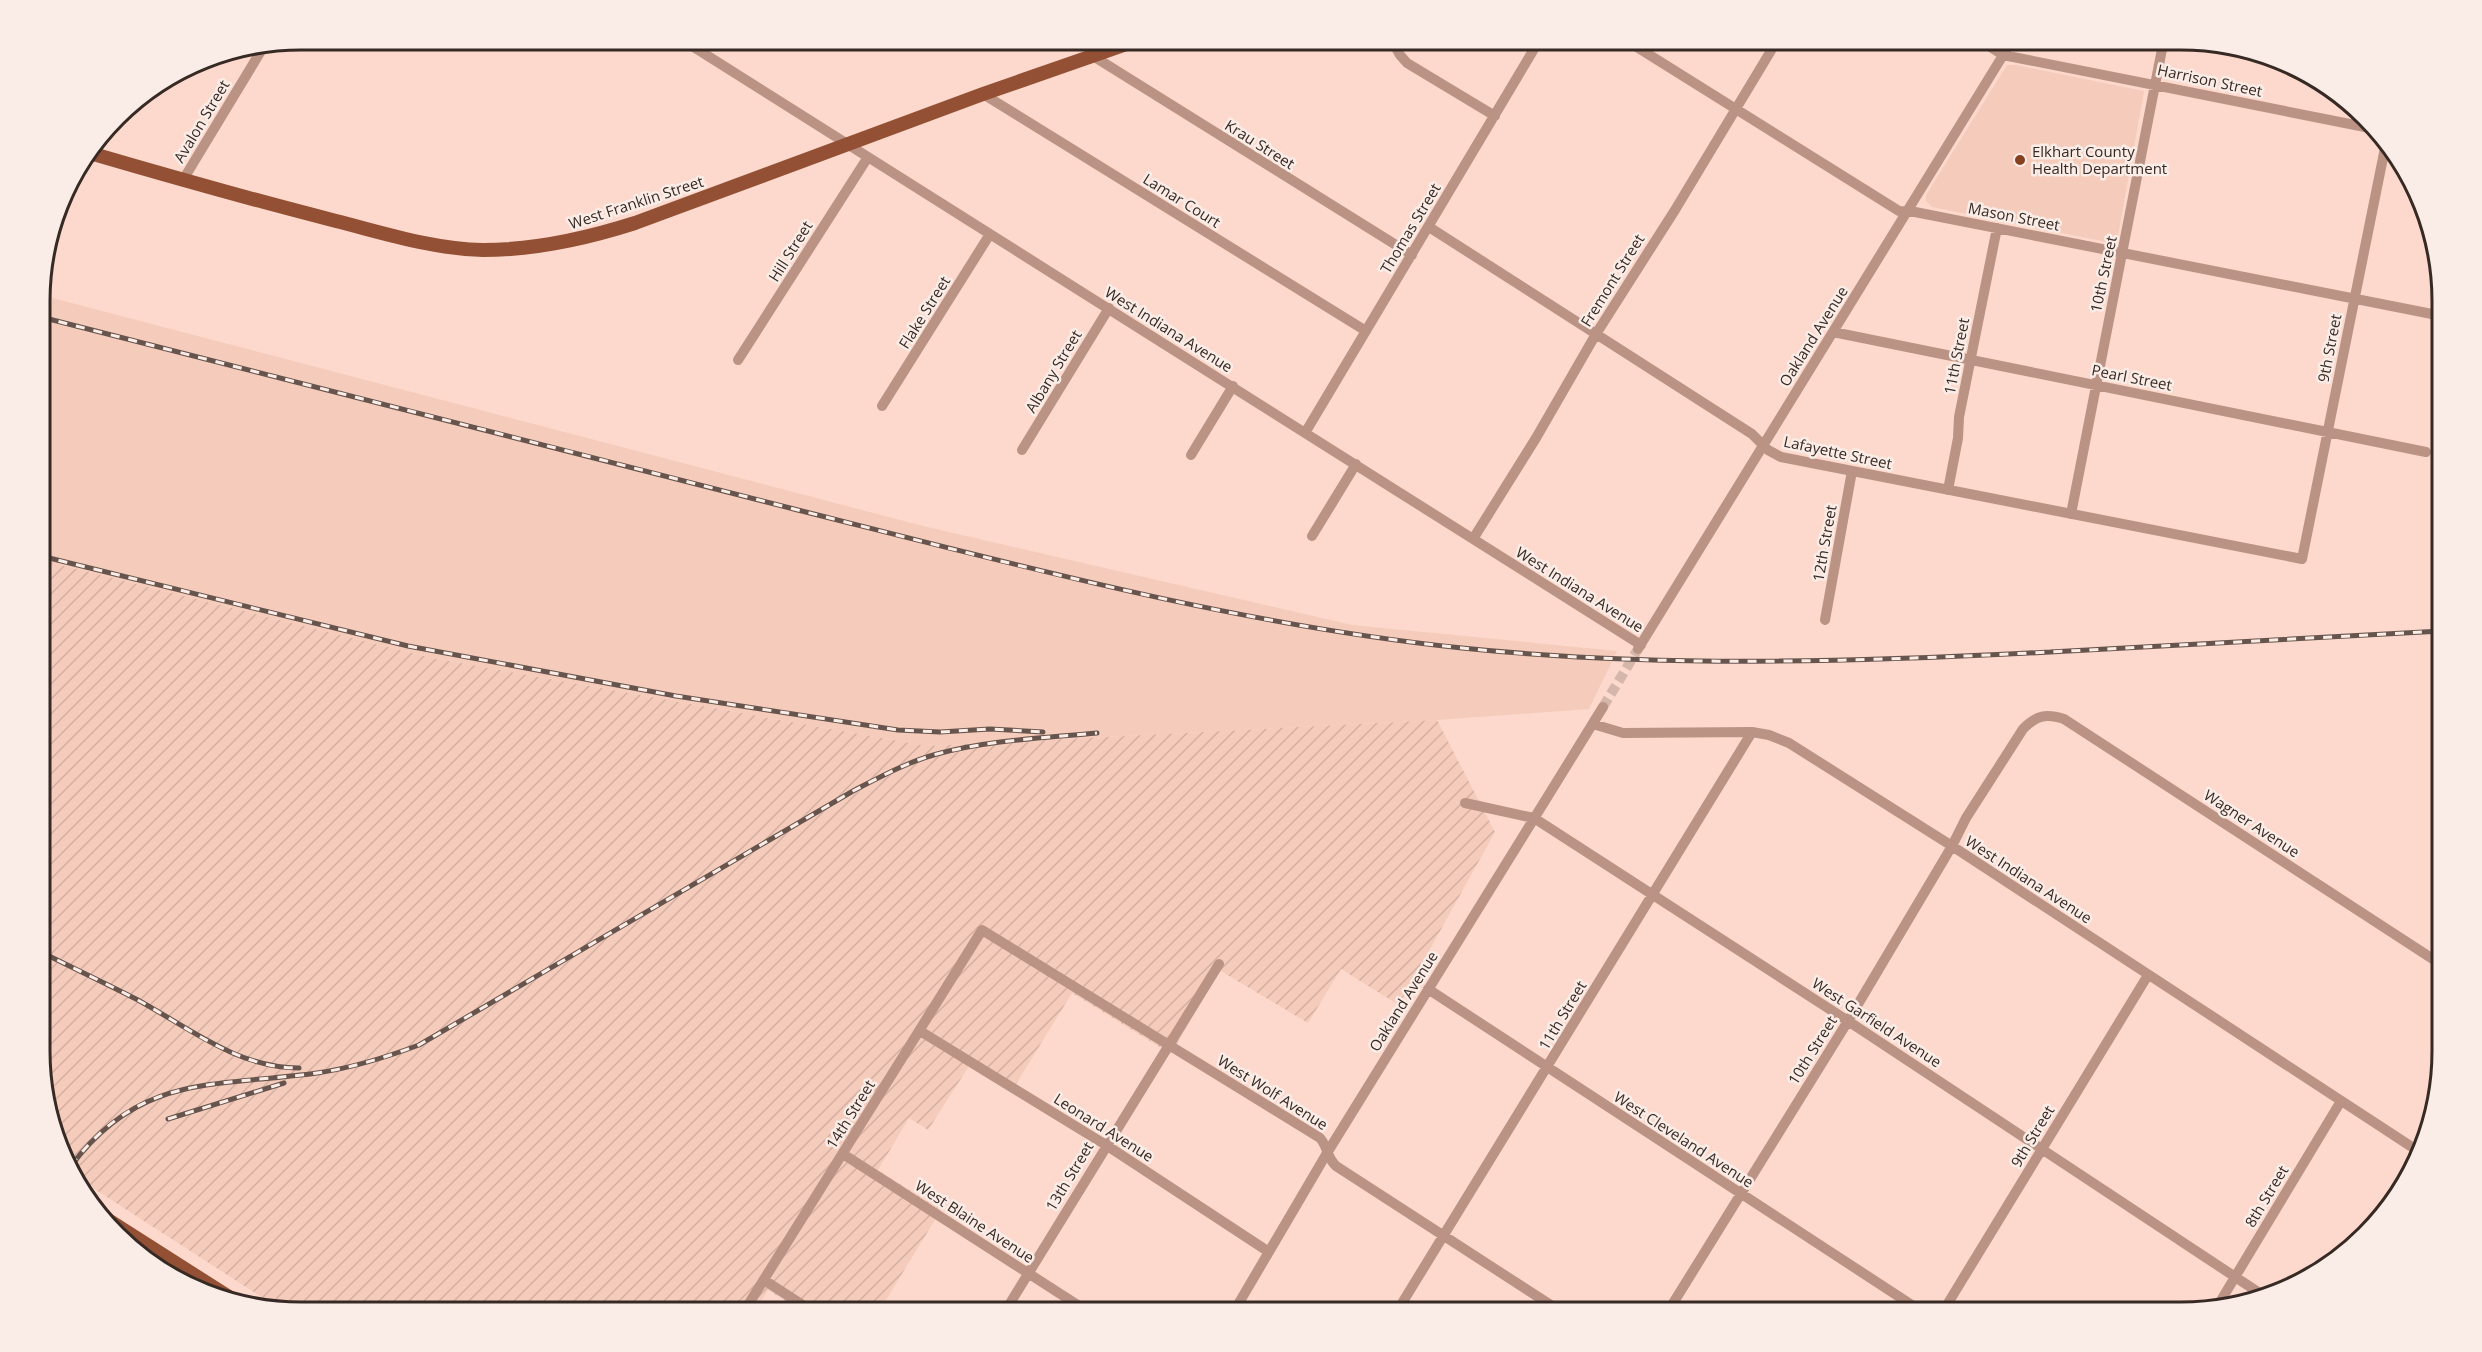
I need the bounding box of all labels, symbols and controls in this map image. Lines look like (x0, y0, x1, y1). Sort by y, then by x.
street label: Harrison Street (2156, 59, 2264, 101)
street label: Avalon Street (168, 76, 234, 166)
street label: Krau Street (1221, 115, 1299, 173)
place label: Elkhart County Health Department (2032, 141, 2167, 178)
marker: Elkhart County Health Department (2013, 153, 2027, 167)
street label: Lamar Court (1140, 168, 1224, 232)
street label: West Franklin Street (566, 171, 706, 233)
street label: Thomas Street (1375, 179, 1445, 277)
street label: Mason Street (1966, 197, 2062, 235)
street label: Hill Street (763, 217, 817, 285)
street label: Fremont Street (1576, 230, 1648, 330)
street label: 10th Street (2085, 234, 2121, 314)
street label: Flake Street (894, 272, 954, 352)
street label: West Indiana Avenue (1101, 282, 1237, 376)
street label: Oakland Avenue (1774, 282, 1852, 390)
street label: 9th Street (2313, 312, 2345, 384)
street label: 11th Street (1939, 316, 1973, 396)
street label: Albany Street (1020, 326, 1086, 416)
street label: Pearl Street (2090, 359, 2174, 395)
street label: Lafayette Street (1782, 431, 1894, 473)
street label: 12th Street (1807, 503, 1841, 583)
street label: West Indiana Avenue (1512, 542, 1648, 636)
street label: Wagner Avenue (2200, 785, 2304, 861)
street label: West Indiana Avenue (1962, 831, 2096, 927)
street label: Oakland Avenue (1364, 947, 1442, 1055)
street label: West Garfield Avenue (1808, 973, 1946, 1071)
street label: 11th Street (1533, 977, 1591, 1053)
street label: 10th Street (1783, 1012, 1841, 1088)
street label: West Wolf Avenue (1214, 1050, 1332, 1134)
street label: 14th Street (821, 1076, 879, 1152)
street label: West Cleveland Avenue (1610, 1086, 1758, 1192)
street label: Leonard Avenue (1050, 1088, 1158, 1166)
street label: 9th Street (2006, 1101, 2058, 1171)
street label: 13th Street (1040, 1138, 1098, 1214)
street label: 8th Street (2240, 1161, 2292, 1231)
street label: West Blaine Avenue (912, 1175, 1038, 1267)

